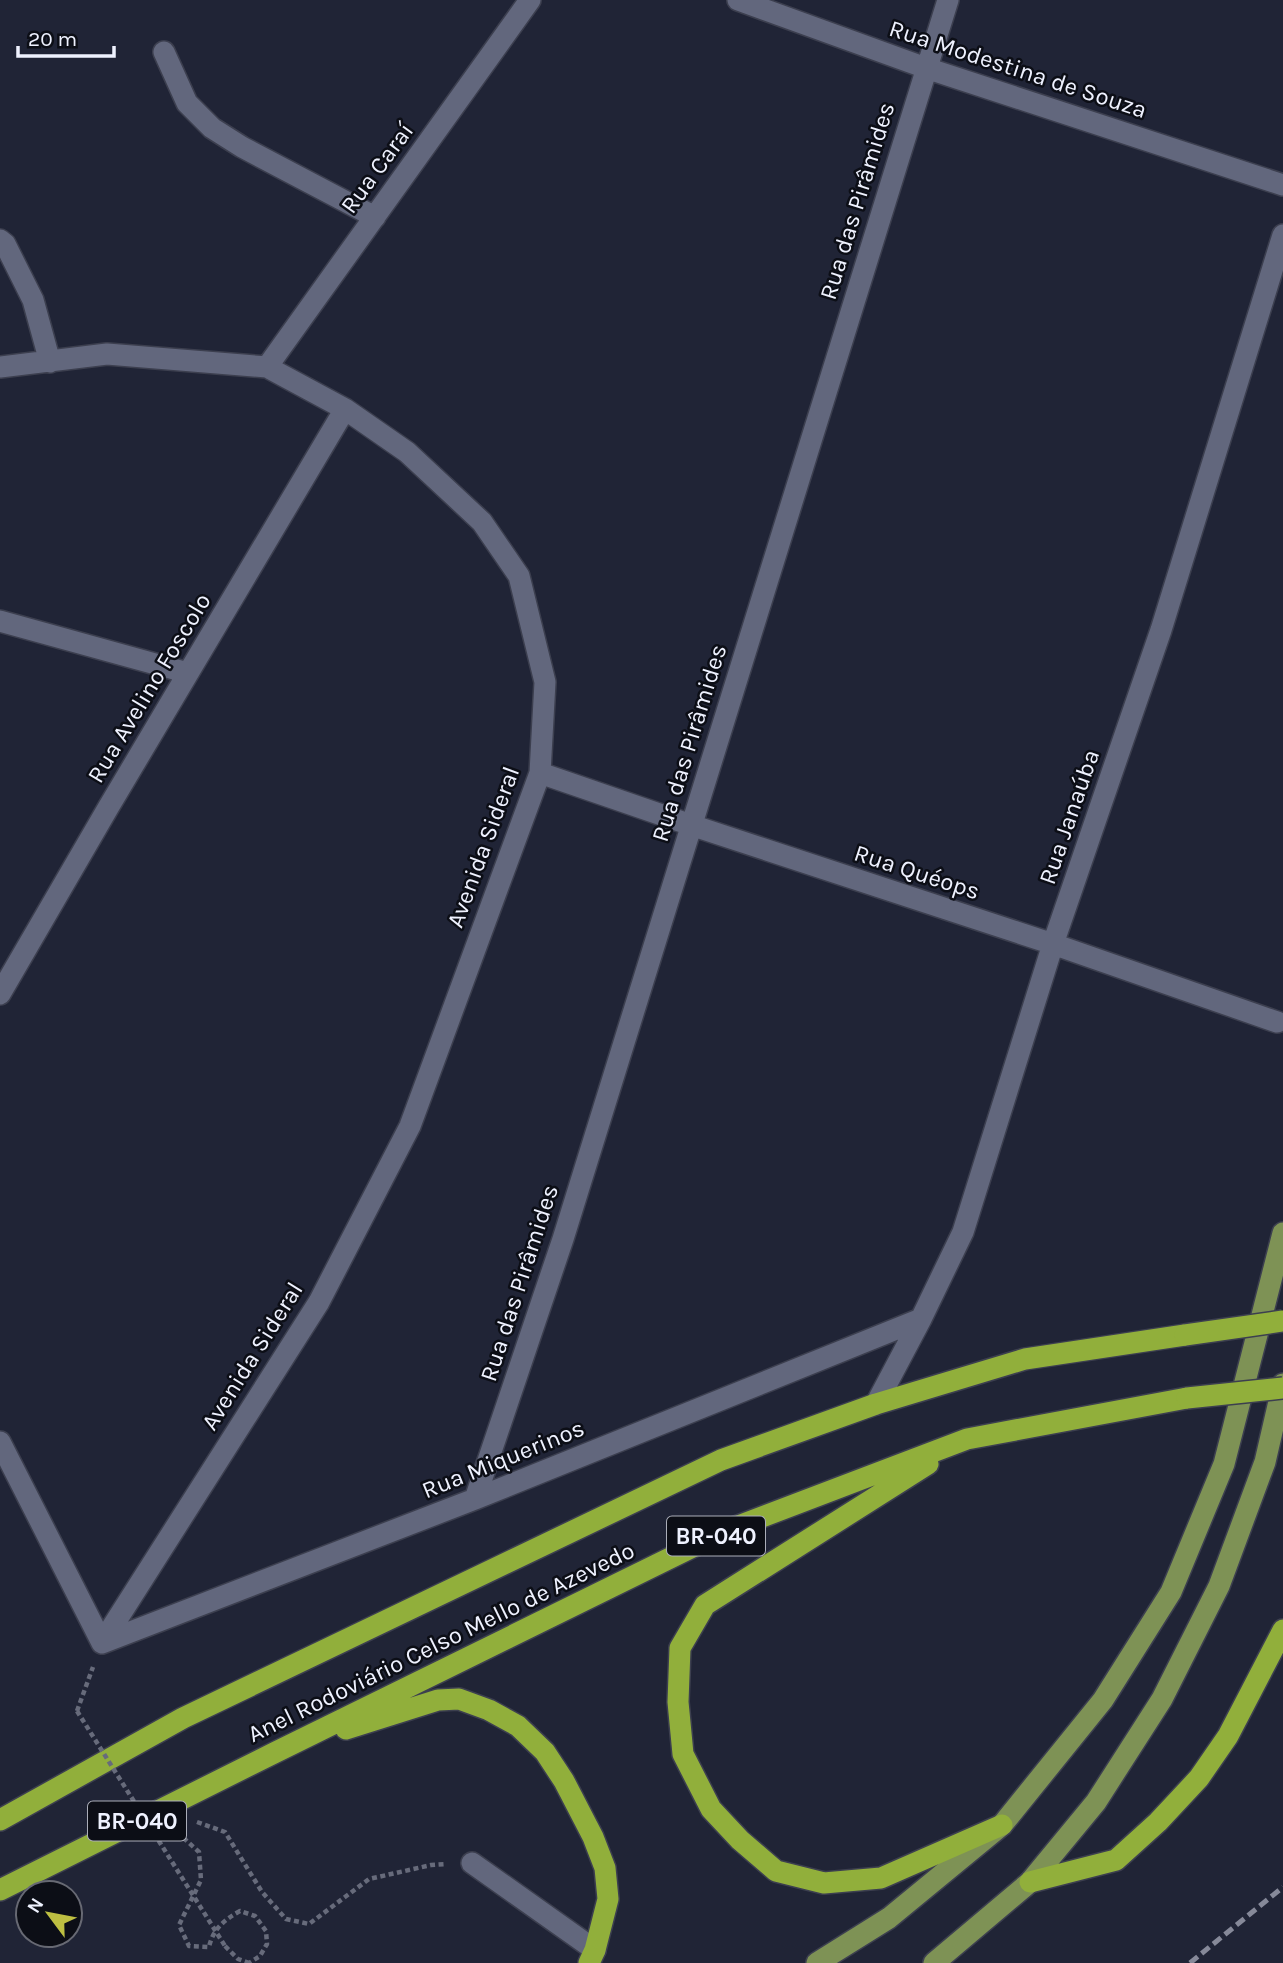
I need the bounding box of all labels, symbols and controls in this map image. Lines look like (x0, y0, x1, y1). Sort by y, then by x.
scale bar (18, 14, 114, 58)
street label: Rua Modestina de Souza (886, 14, 1150, 124)
text: 20 m (28, 27, 77, 51)
street label: Rua das Pirâmides (814, 99, 900, 303)
street label: Rua Caraí (335, 117, 420, 219)
street label: Rua Avelino Foscolo (81, 588, 217, 788)
street label: Rua das Pirâmides (646, 641, 732, 845)
street label: Rua Janaúba (1033, 746, 1105, 888)
street label: Avenida Sideral (441, 763, 525, 931)
street label: Rua Quéops (851, 839, 983, 905)
street label: Rua das Pirâmides (474, 1181, 564, 1385)
street label: Avenida Sideral (195, 1277, 309, 1435)
street label: Rua Miquerinos (418, 1414, 588, 1504)
road number: BR-040 (667, 1516, 765, 1555)
street label: Anel Rodoviário Celso Mello de Azevedo (243, 1536, 639, 1748)
road number: BR-040 (88, 1802, 186, 1840)
north arrow (14, 1879, 84, 1949)
text: N (22, 1894, 48, 1917)

